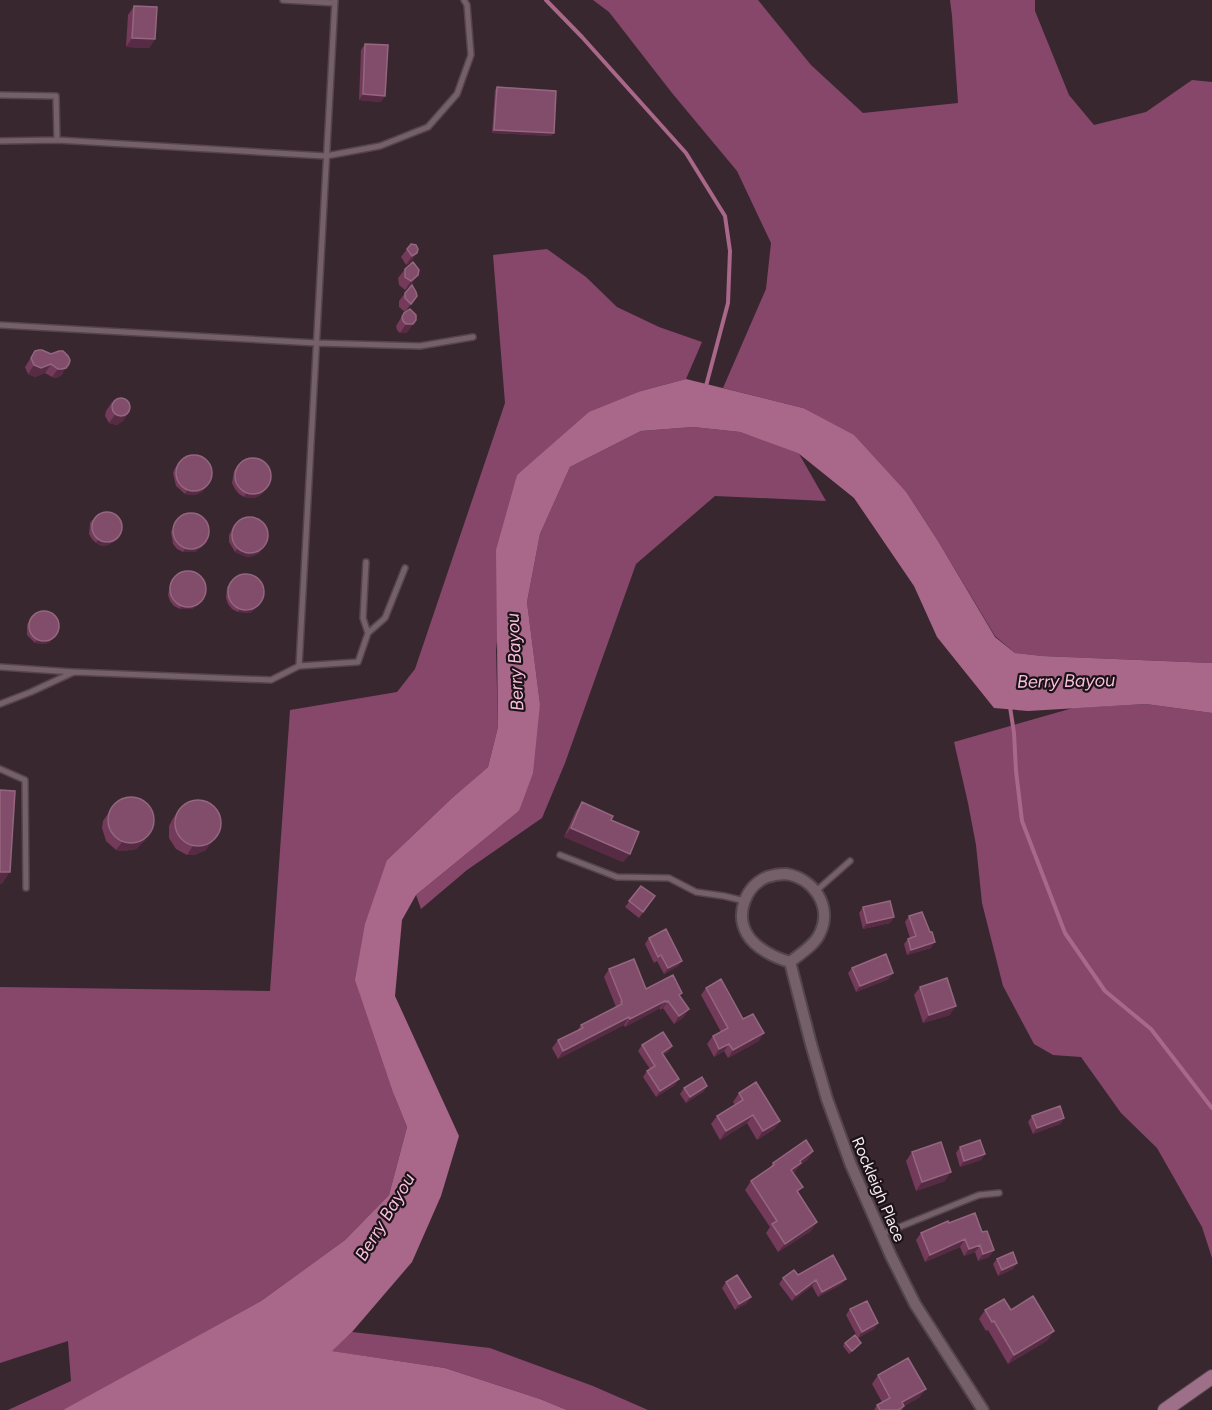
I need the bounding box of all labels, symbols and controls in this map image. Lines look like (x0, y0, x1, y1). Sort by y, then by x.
water label: Berry Bayou (501, 612, 529, 712)
water label: Berry Bayou (1017, 669, 1115, 693)
street label: Rockleigh Place (848, 1134, 909, 1245)
water label: Berry Bayou (350, 1169, 420, 1265)

